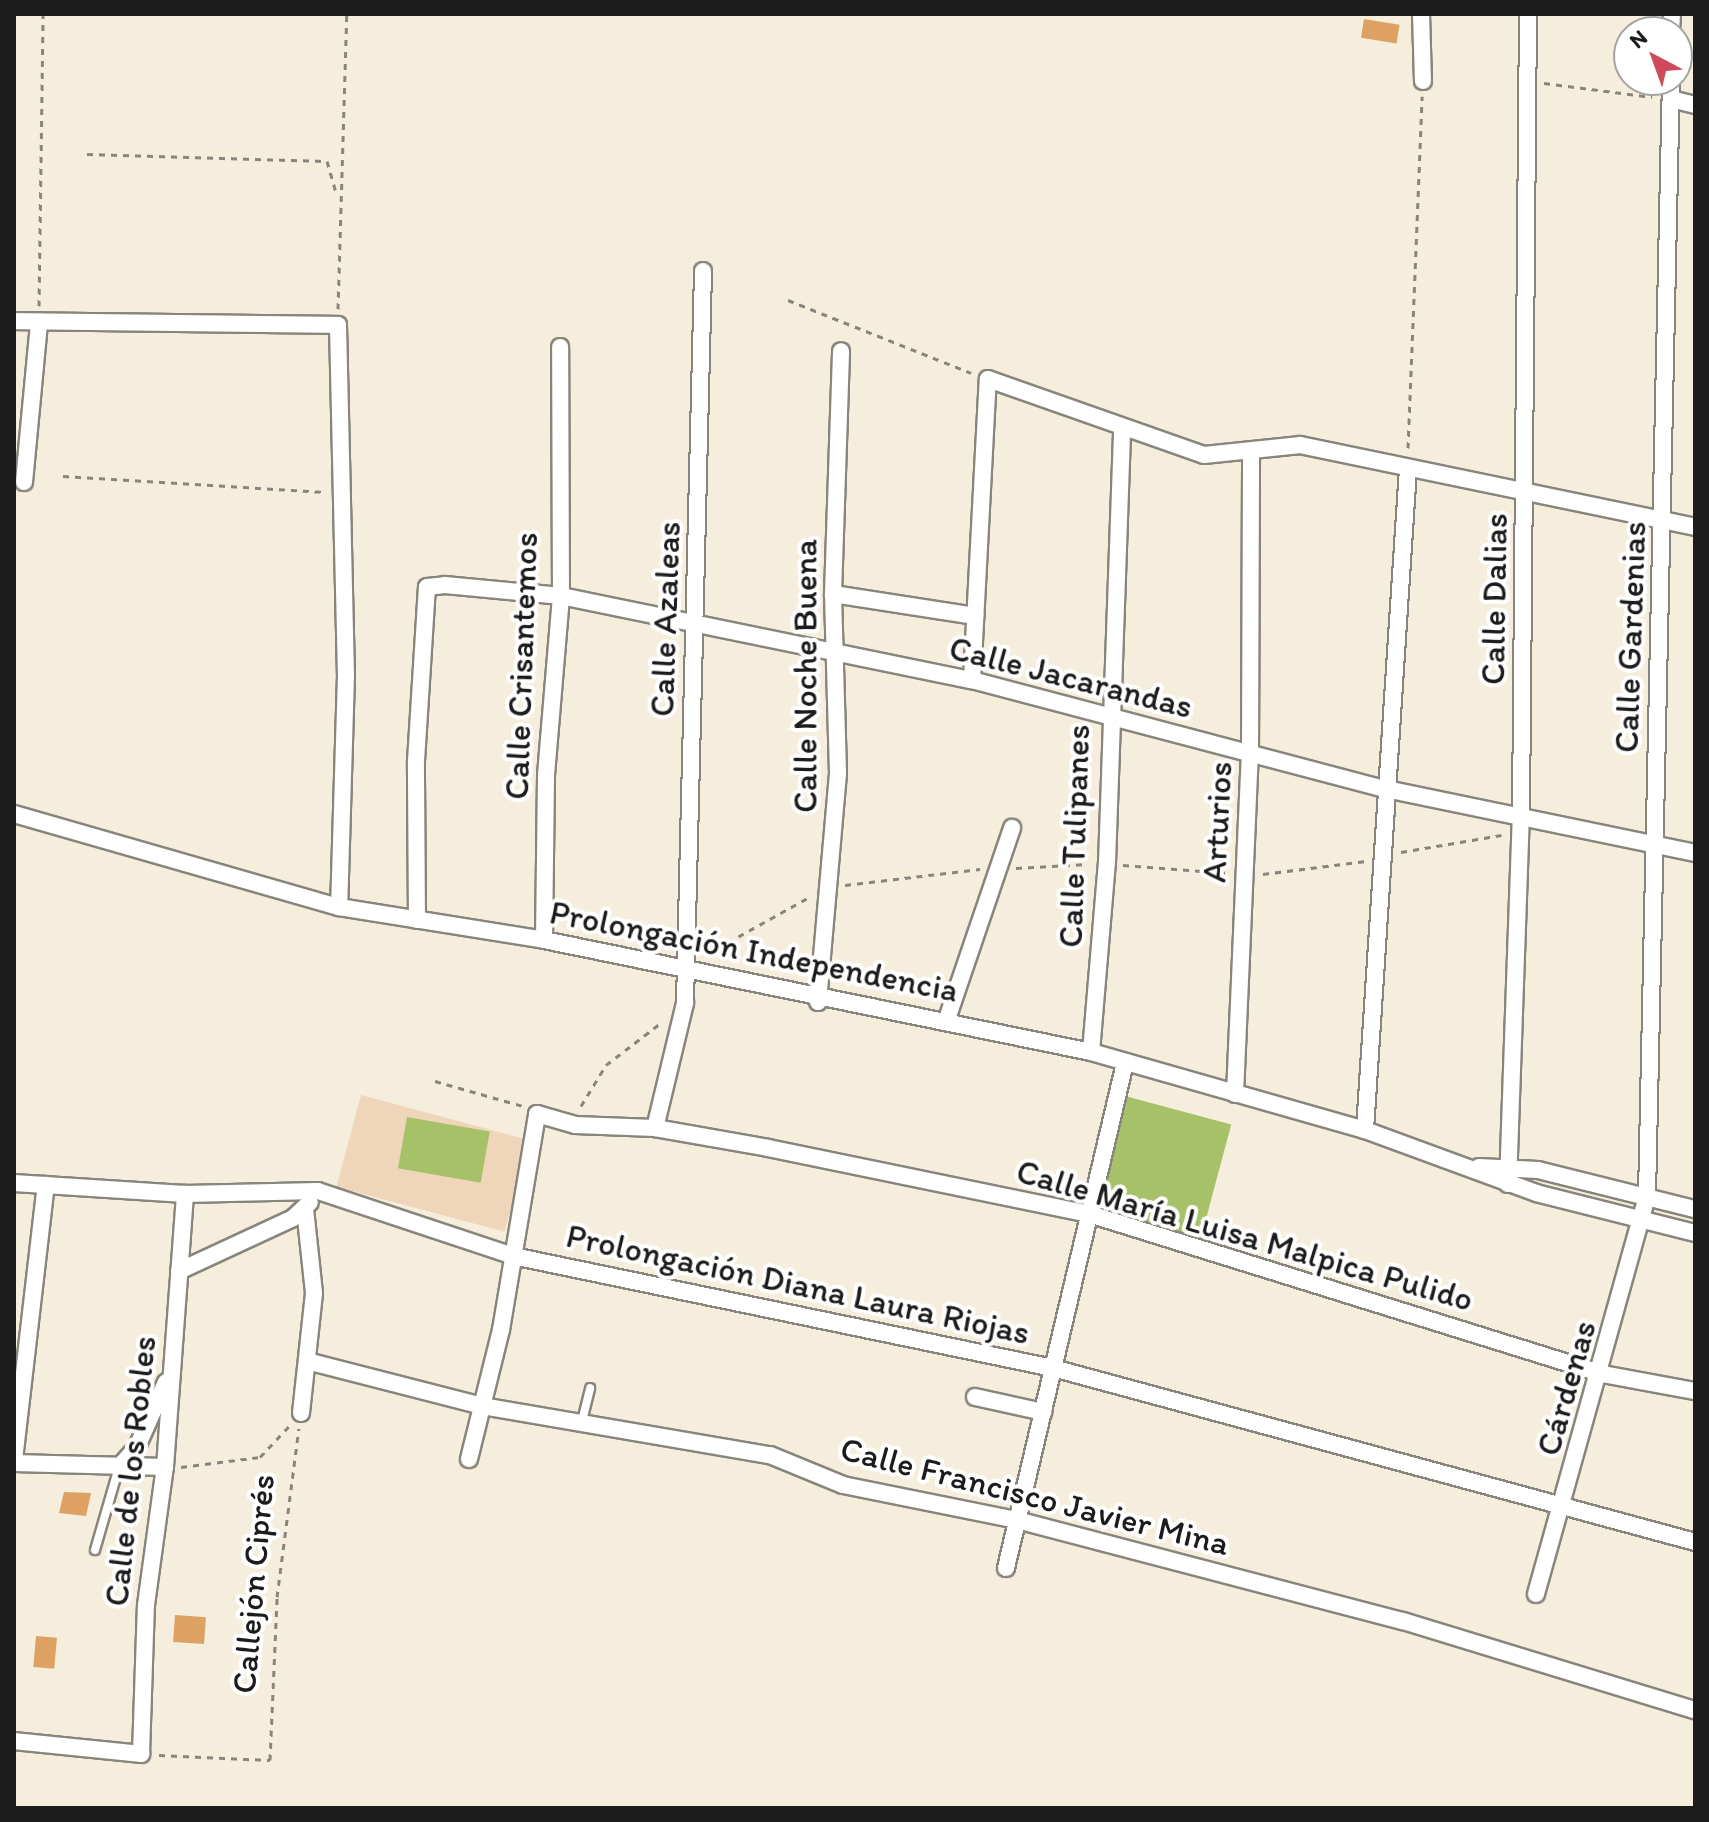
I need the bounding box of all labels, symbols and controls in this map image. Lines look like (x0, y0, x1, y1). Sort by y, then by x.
north arrow (1613, 16, 1693, 96)
text: N (1624, 24, 1653, 54)
street label: Calle Dalias (1472, 512, 1516, 686)
street label: Calle Azaleas (641, 520, 689, 718)
street label: Calle Gardenias (1606, 520, 1654, 754)
street label: Calle Crisantemos (496, 532, 546, 800)
street label: Calle Noche Buena (785, 539, 825, 813)
street label: Calle Jacarandas (945, 627, 1197, 727)
street label: Calle Tulipanes (1050, 725, 1098, 947)
street label: Arturios (1193, 760, 1241, 884)
street label: Prolongación Independencia (546, 891, 962, 1011)
street label: Calle María Luisa Malpica Pulido (1013, 1150, 1477, 1320)
street label: Prolongación Diana Laura Riojas (563, 1215, 1033, 1353)
street label: Cárdenas (1527, 1316, 1605, 1460)
street label: Calle de los Robles (96, 1334, 164, 1608)
street label: Calle Francisco Javier Mina (838, 1428, 1232, 1564)
street label: Callejón Ciprés (223, 1472, 283, 1696)

